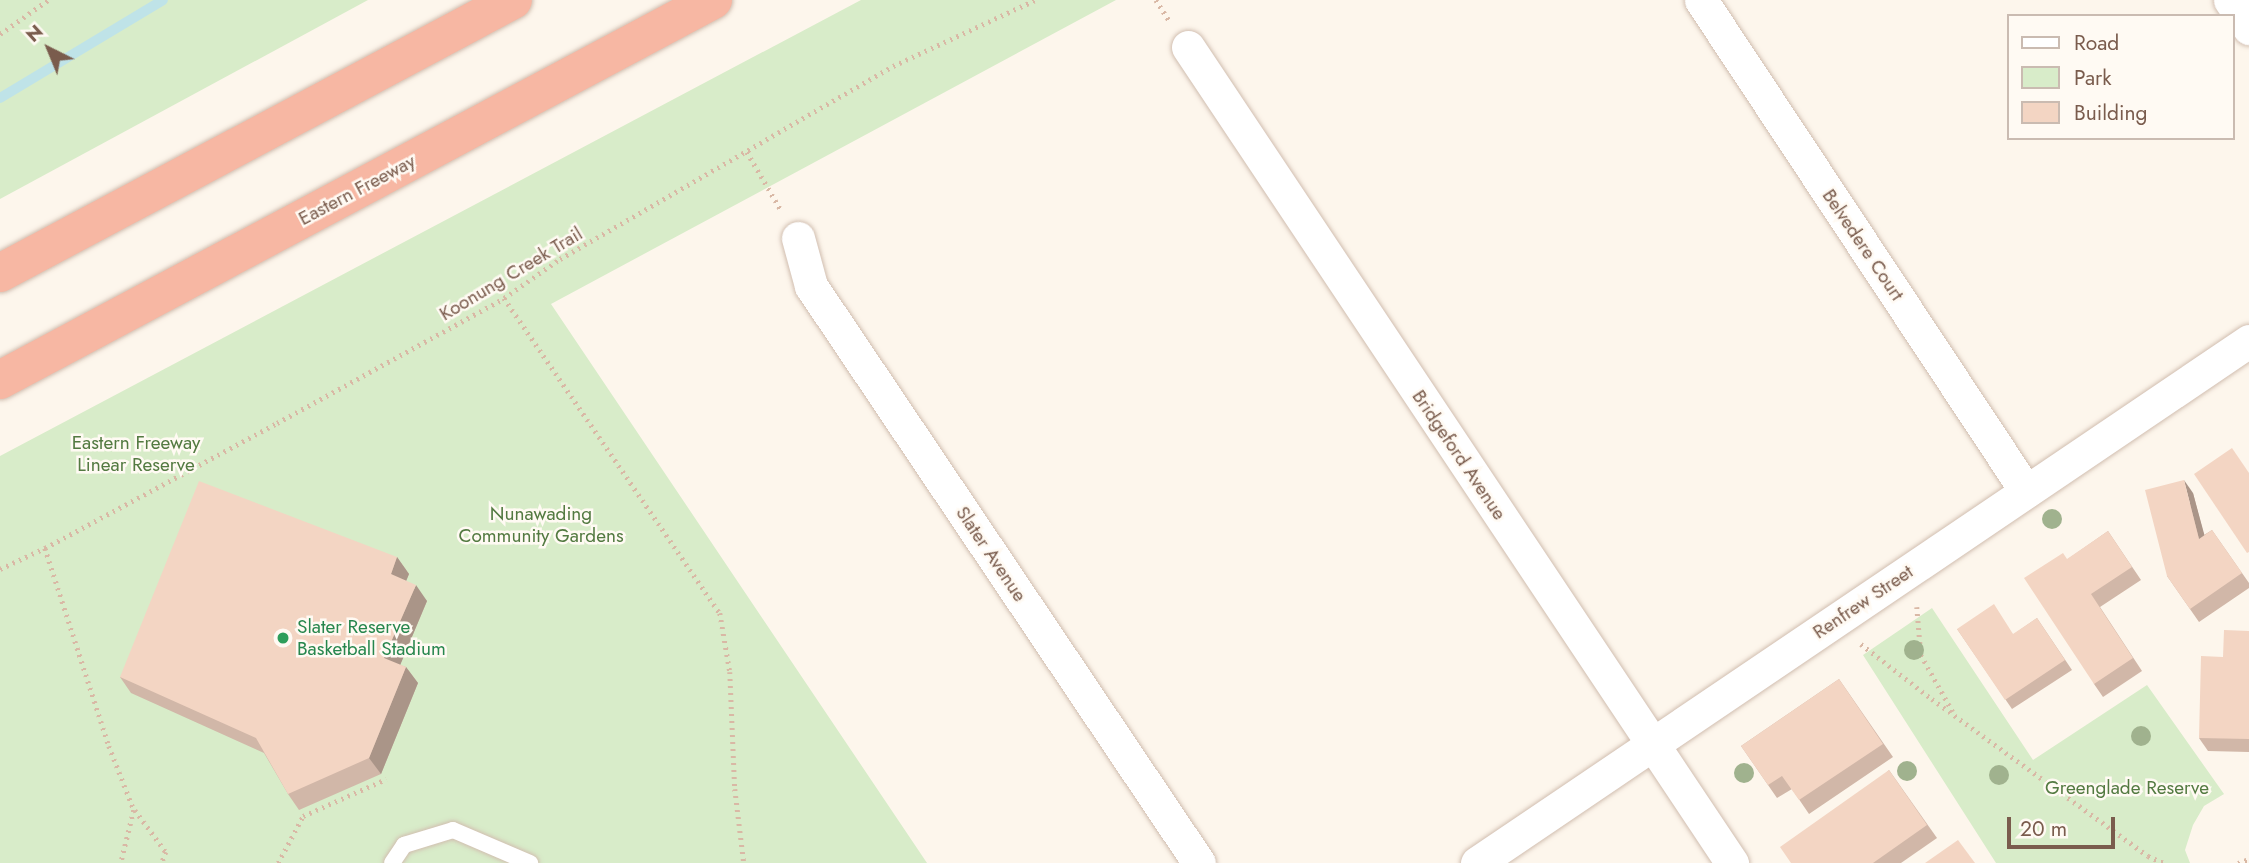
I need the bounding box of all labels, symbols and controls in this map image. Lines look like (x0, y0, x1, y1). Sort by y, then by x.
north arrow (14, 14, 84, 84)
legend (2008, 14, 2235, 140)
text: N (20, 18, 49, 48)
text: Road (2074, 28, 2119, 58)
text: Park (2074, 63, 2111, 93)
text: Building (2074, 98, 2147, 128)
street label: Eastern Freeway (295, 150, 419, 230)
street label: Belvedere Court (1817, 185, 1909, 305)
street label: Koonung Creek Trail (435, 222, 587, 326)
street label: Bridgeford Avenue (1407, 386, 1511, 524)
park label: Eastern Freeway Linear Reserve (72, 432, 200, 476)
street label: Slater Avenue (951, 502, 1031, 606)
park label: Nunawading Community Gardens (458, 503, 624, 547)
street label: Renfrew Street (1809, 560, 1917, 644)
place label: Slater Reserve Basketball Stadium (297, 616, 446, 660)
marker: Slater Reserve Basketball Stadium (275, 630, 291, 646)
park label: Greenglade Reserve (2045, 777, 2209, 799)
scale bar (2011, 804, 2120, 848)
text: 20 m (2020, 814, 2067, 844)

